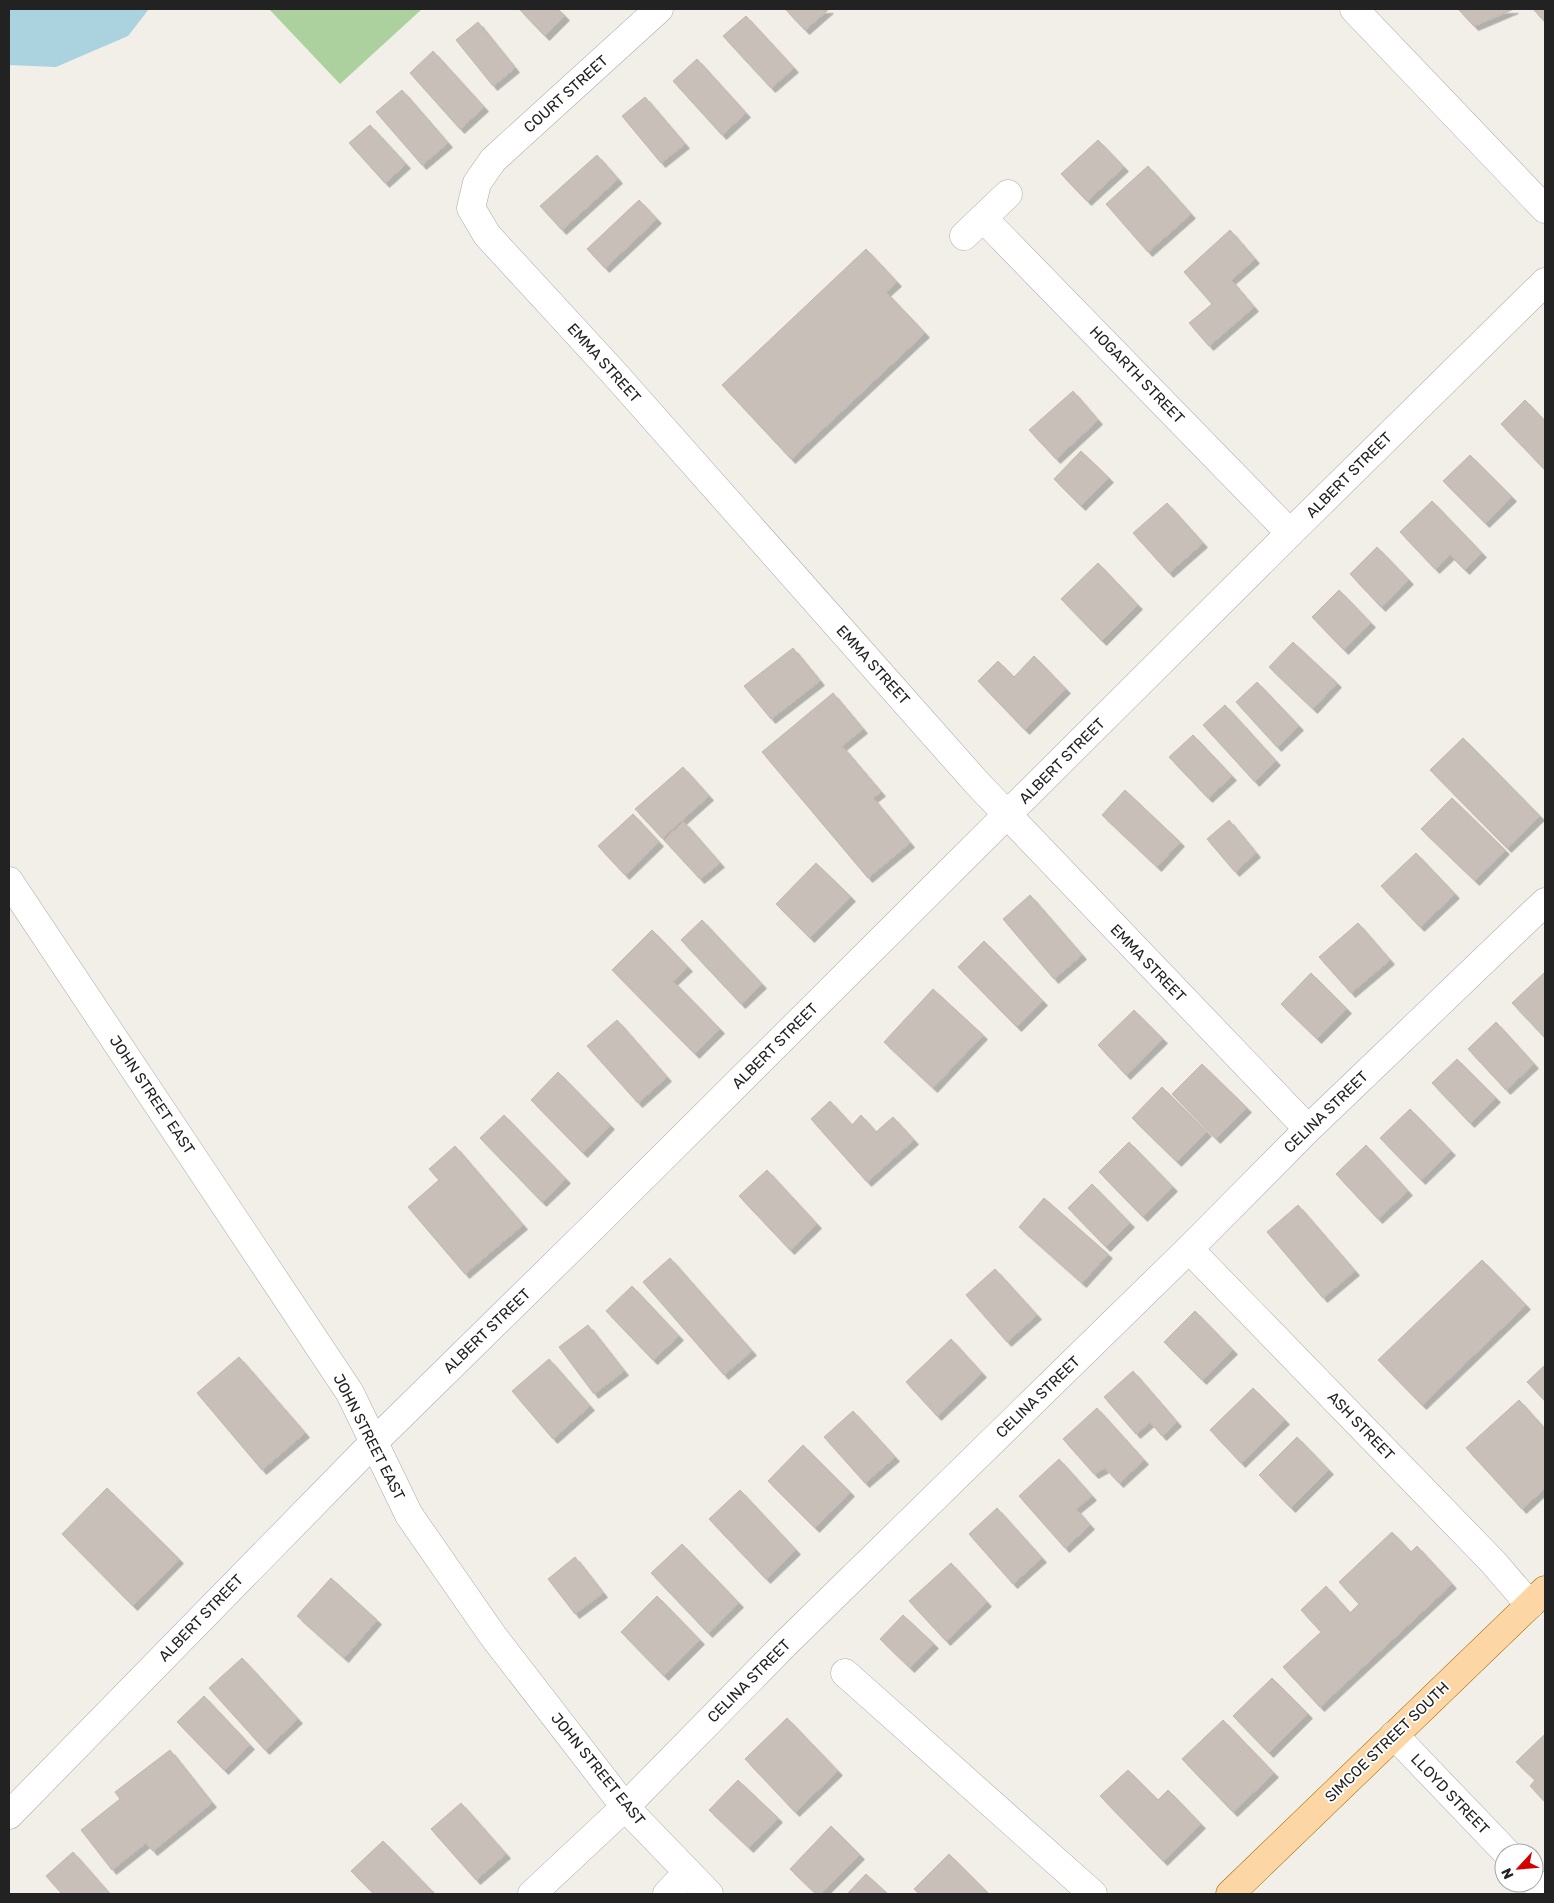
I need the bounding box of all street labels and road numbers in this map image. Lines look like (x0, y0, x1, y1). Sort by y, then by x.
street label: COURT STREET (520, 51, 612, 136)
street label: EMMA STREET (564, 320, 645, 407)
street label: HOGARTH STREET (1086, 323, 1188, 428)
street label: ALBERT STREET (1302, 428, 1396, 522)
street label: EMMA STREET (833, 622, 914, 709)
street label: ALBERT STREET (1015, 714, 1109, 808)
street label: EMMA STREET (1107, 920, 1190, 1006)
street label: ALBERT STREET (728, 999, 822, 1093)
street label: JOHN STREET EAST (106, 1032, 199, 1158)
street label: CELINA STREET (1280, 1067, 1372, 1157)
street label: ALBERT STREET (440, 1285, 534, 1377)
street label: CELINA STREET (992, 1352, 1084, 1442)
street label: JOHN STREET EAST (329, 1371, 409, 1503)
street label: ASH STREET (1324, 1388, 1398, 1464)
street label: ALBERT STREET (155, 1571, 247, 1665)
street label: CELINA STREET (704, 1636, 794, 1726)
street label: SIMCOE STREET SOUTH (1321, 1678, 1453, 1806)
street label: JOHN STREET EAST (547, 1709, 649, 1829)
street label: LLOYD STREET (1407, 1750, 1493, 1838)

